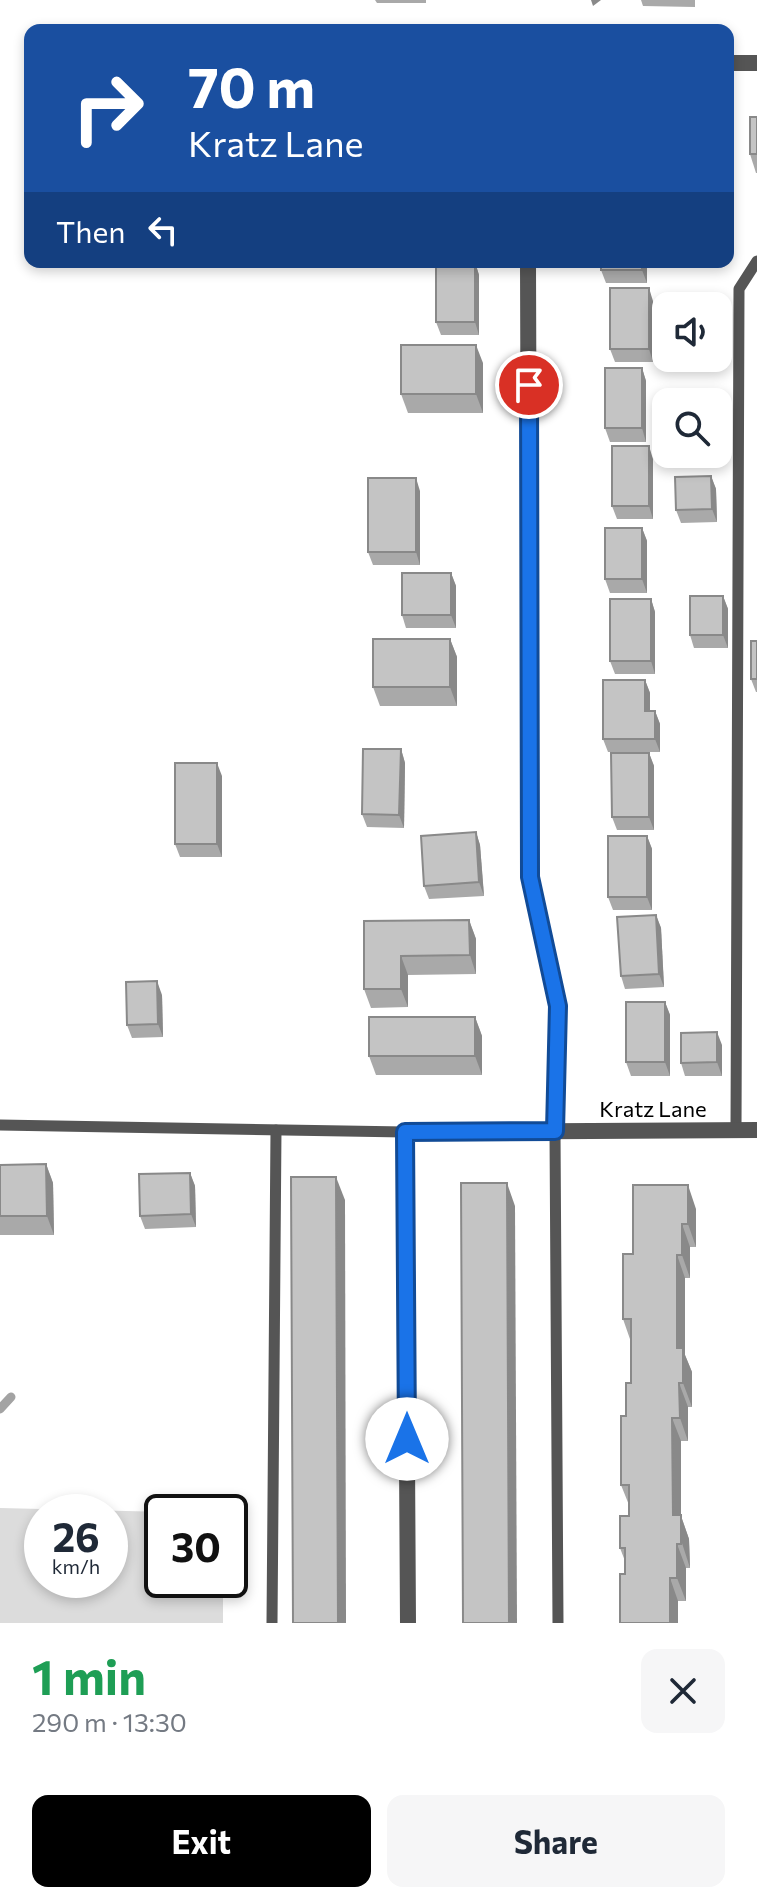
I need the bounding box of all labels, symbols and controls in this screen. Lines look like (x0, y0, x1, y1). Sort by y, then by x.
text: 70 m (188, 51, 315, 120)
icon: right (56, 56, 160, 160)
text: Kratz Lane (188, 120, 364, 164)
icon: left (141, 208, 185, 252)
text: Then (56, 212, 125, 249)
map controls (652, 292, 732, 468)
button: sound (652, 292, 732, 372)
pin (495, 351, 563, 419)
icon: arrive (507, 363, 551, 407)
button: search (652, 388, 732, 468)
street label: Kratz Lane (599, 1095, 707, 1122)
position arrow (365, 1397, 449, 1481)
speed limit sign: 30 (144, 1494, 248, 1598)
text: 26 (52, 1511, 100, 1560)
text: km/h (52, 1554, 100, 1578)
text: 1 min (32, 1646, 146, 1705)
button: close (641, 1649, 725, 1733)
text: 290 m · 13:30 (32, 1706, 187, 1737)
button: Exit (32, 1795, 371, 1887)
button: Share (387, 1795, 725, 1887)

